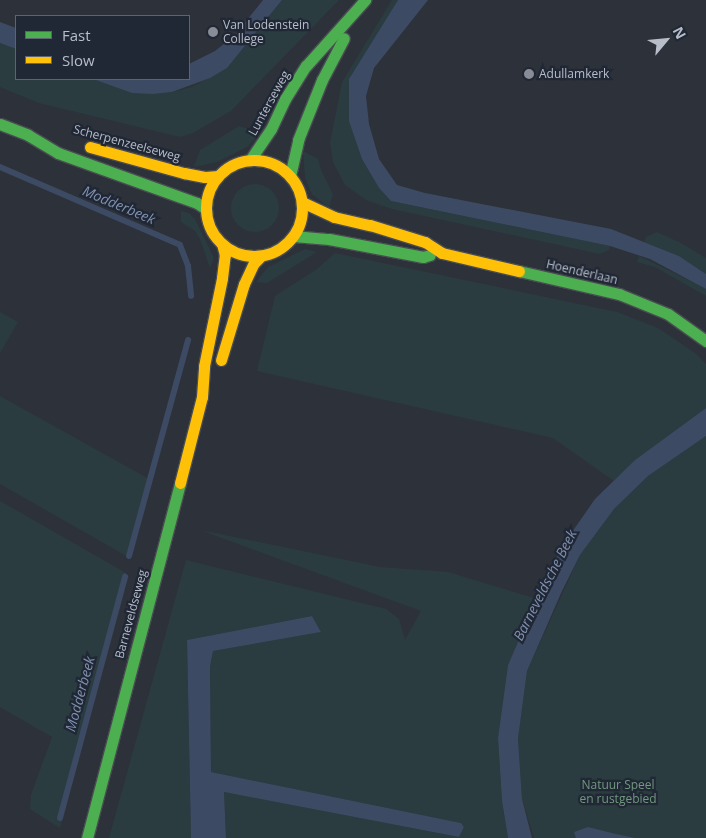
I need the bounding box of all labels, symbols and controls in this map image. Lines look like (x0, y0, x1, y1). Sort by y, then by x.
legend (15, 15, 190, 80)
north arrow (641, 15, 691, 65)
place label: Van Lodenstein College (223, 18, 309, 46)
text: N (669, 23, 691, 42)
text: Fast (62, 25, 91, 45)
marker: Van Lodenstein College (207, 26, 219, 38)
text: Slow (62, 50, 95, 70)
place label: Adullamkerk (539, 67, 609, 81)
street label: Lunterseweg (245, 68, 293, 138)
marker: Adullamkerk (523, 68, 535, 80)
street label: Scherpenzeelseweg (72, 122, 182, 164)
water label: Modderbeek (80, 182, 158, 228)
street label: Hoenderlaan (545, 257, 619, 287)
water label: Barneveldsche Beek (510, 527, 580, 643)
street label: Barneveldseweg (112, 568, 150, 660)
water label: Modderbeek (62, 655, 98, 733)
park label: Natuur Speel en rustgebied (579, 778, 657, 806)

